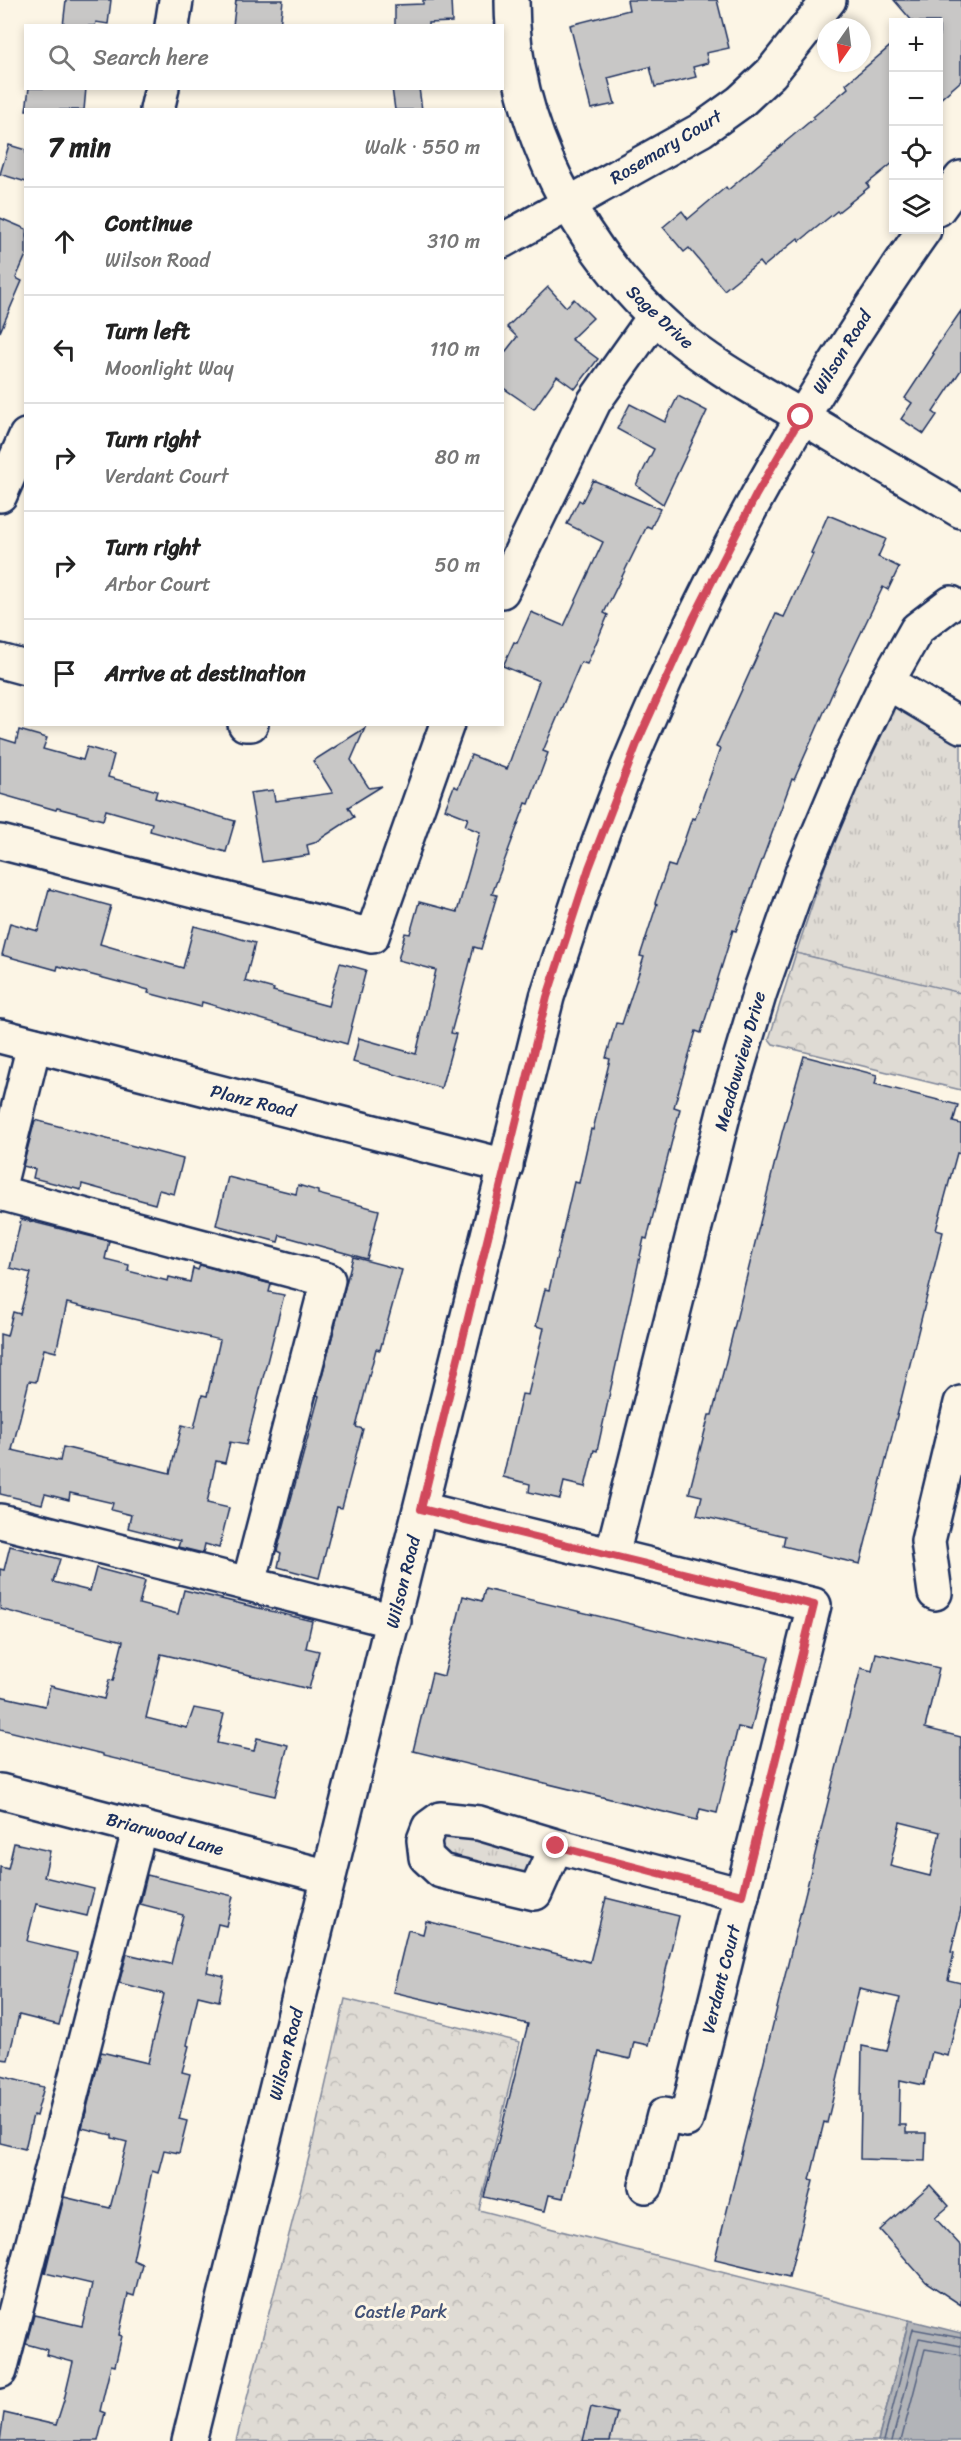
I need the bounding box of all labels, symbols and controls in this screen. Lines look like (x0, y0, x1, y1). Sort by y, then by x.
north arrow (817, 18, 871, 72)
map controls (889, 18, 943, 234)
button: + (889, 18, 943, 72)
search box (24, 24, 504, 90)
text: Search here (93, 38, 209, 77)
icon: search (45, 41, 78, 74)
button: − (889, 72, 943, 126)
street label: Rosemary Court (604, 100, 729, 193)
text: 7 min (48, 124, 111, 170)
button: locate (889, 126, 943, 180)
text: Walk · 550 m (365, 130, 480, 165)
button: layers (889, 180, 943, 234)
text: Continue (105, 204, 193, 243)
text: 310 m (427, 224, 480, 259)
icon: ahead (48, 225, 81, 258)
text: Wilson Road (105, 243, 210, 278)
street label: Sage Drive (618, 277, 702, 357)
street label: Wilson Road (803, 302, 881, 400)
text: Turn left (105, 312, 190, 351)
text: 110 m (430, 332, 480, 367)
icon: left (48, 333, 81, 366)
text: Moonlight Way (105, 351, 234, 386)
route start (787, 403, 813, 429)
text: Turn right (105, 420, 200, 459)
text: 80 m (435, 440, 480, 475)
icon: right (48, 441, 81, 474)
text: Verdant Court (105, 459, 229, 494)
text: Turn right (105, 528, 200, 567)
text: 50 m (435, 548, 480, 583)
icon: right (48, 549, 81, 582)
text: Arbor Court (105, 567, 211, 602)
text: Arrive at destination (105, 654, 306, 693)
icon: arrive (48, 657, 81, 690)
street label: Meadowview Drive (705, 987, 775, 1135)
street label: Planz Road (207, 1075, 300, 1127)
street label: Wilson Road (376, 1531, 430, 1632)
street label: Briarwood Lane (103, 1803, 228, 1865)
route end (542, 1832, 568, 1858)
street label: Verdant Court (692, 1920, 750, 2037)
street label: Wilson Road (259, 2003, 313, 2104)
park label: Castle Park (355, 2296, 448, 2328)

